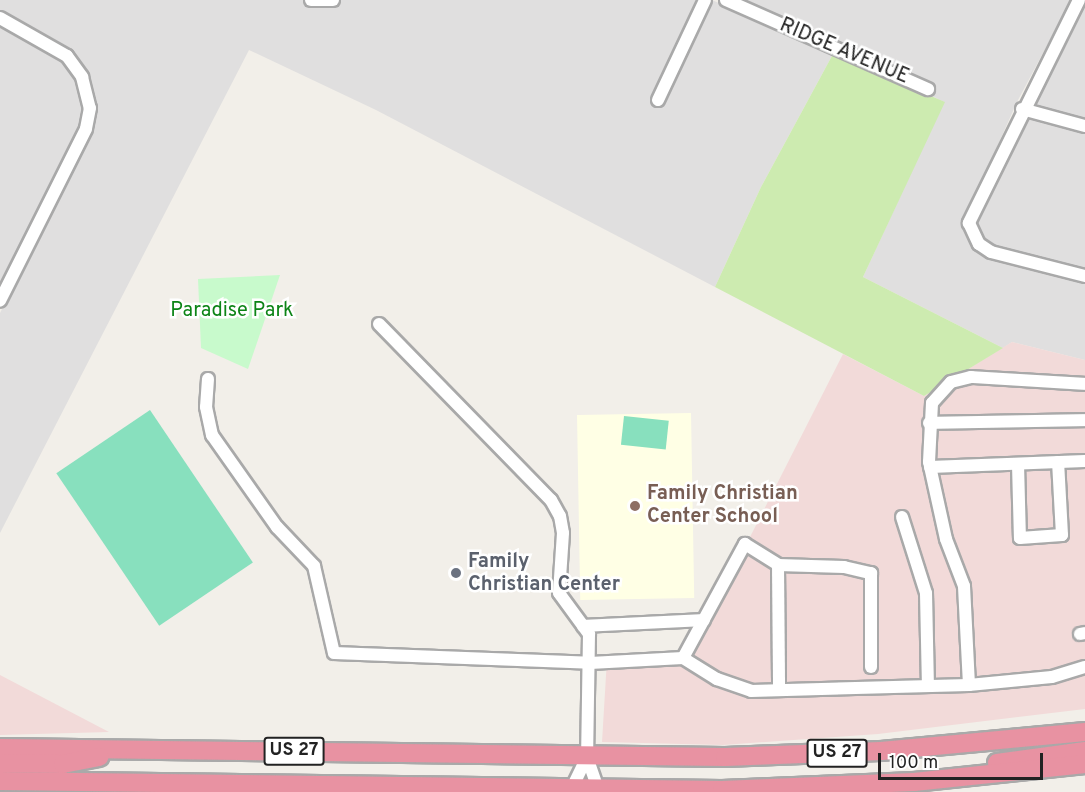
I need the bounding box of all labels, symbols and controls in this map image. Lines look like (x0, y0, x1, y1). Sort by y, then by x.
street label: RIDGE AVENUE (775, 14, 913, 90)
park label: Paradise Park (170, 299, 294, 323)
place label: Family Christian Center School (647, 482, 798, 529)
marker: Family Christian Center School (628, 499, 642, 513)
place label: Family Christian Center (468, 550, 620, 597)
marker: Family Christian Center (449, 566, 463, 580)
road number: US 27 (262, 736, 326, 766)
road number: US 27 (806, 738, 868, 768)
scale bar (881, 741, 1046, 779)
text: 100 m (889, 752, 938, 775)

